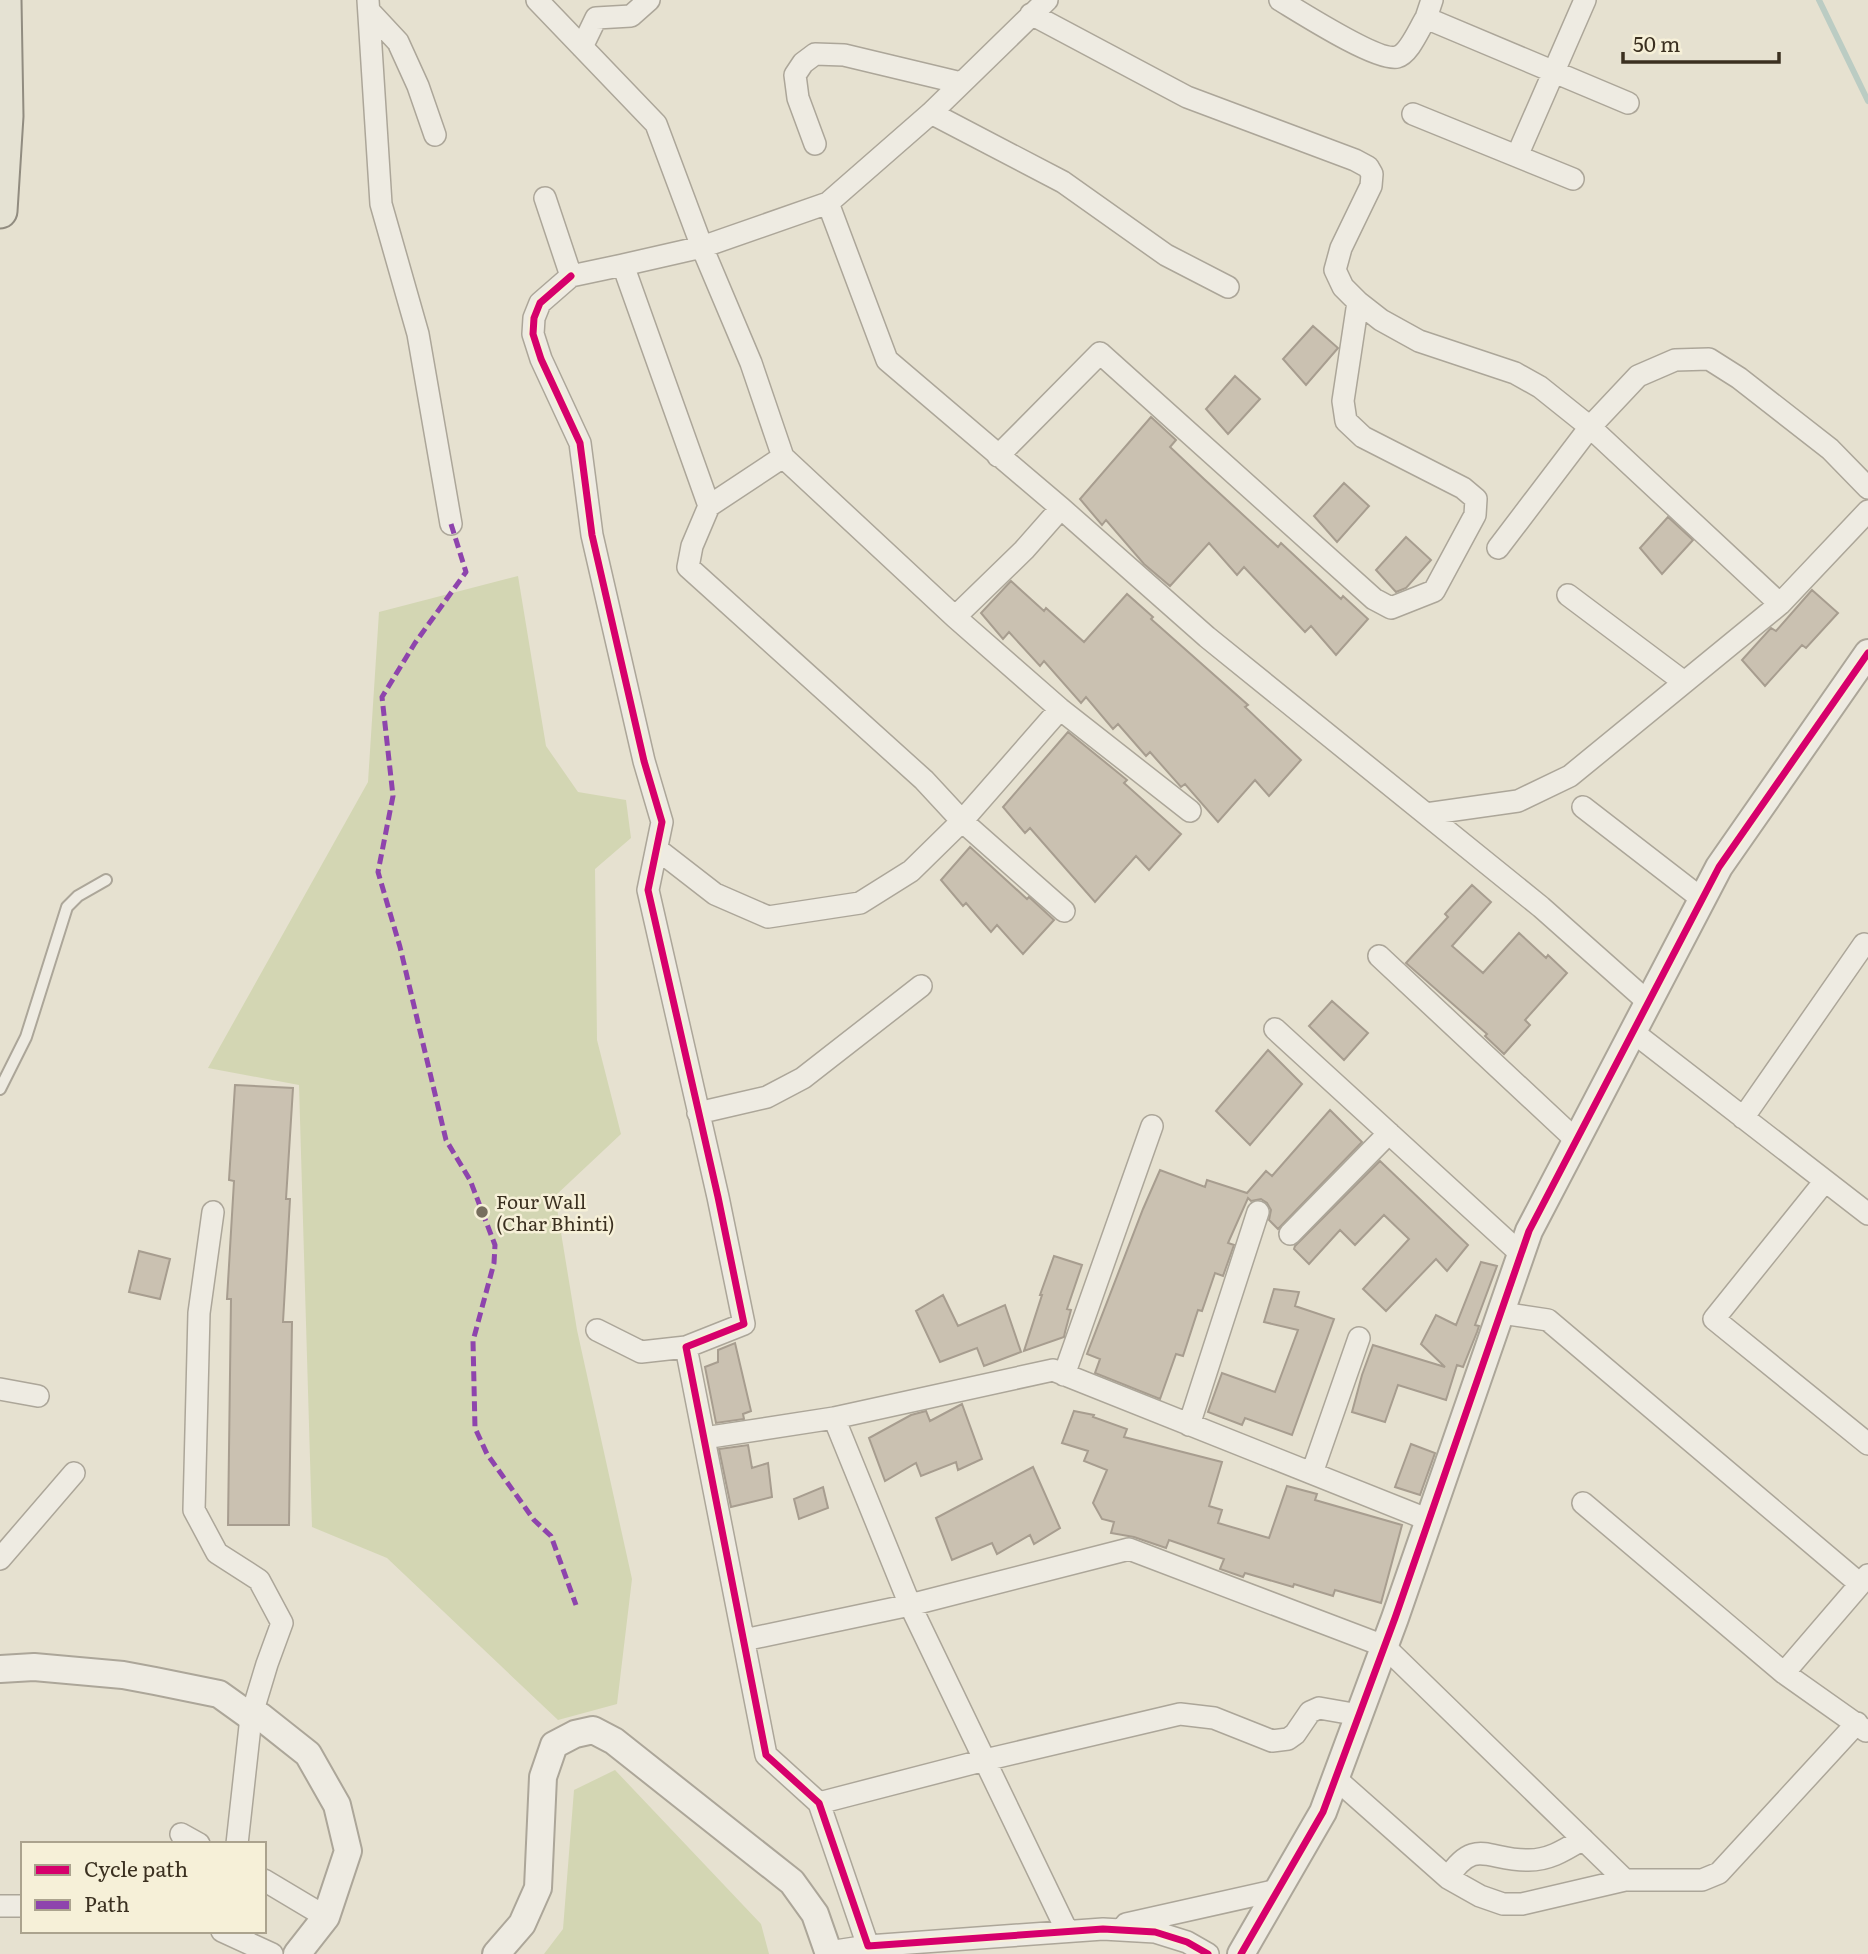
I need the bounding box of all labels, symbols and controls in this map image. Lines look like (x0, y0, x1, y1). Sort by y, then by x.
scale bar (1623, 21, 1779, 65)
text: 50 m (1633, 27, 1680, 58)
place label: Four Wall (Char Bhinti) (496, 1187, 615, 1237)
marker: Four Wall (Char Bhinti) (474, 1204, 490, 1220)
legend (21, 1842, 266, 1933)
text: Cycle path (84, 1852, 188, 1883)
text: Path (84, 1887, 130, 1918)

